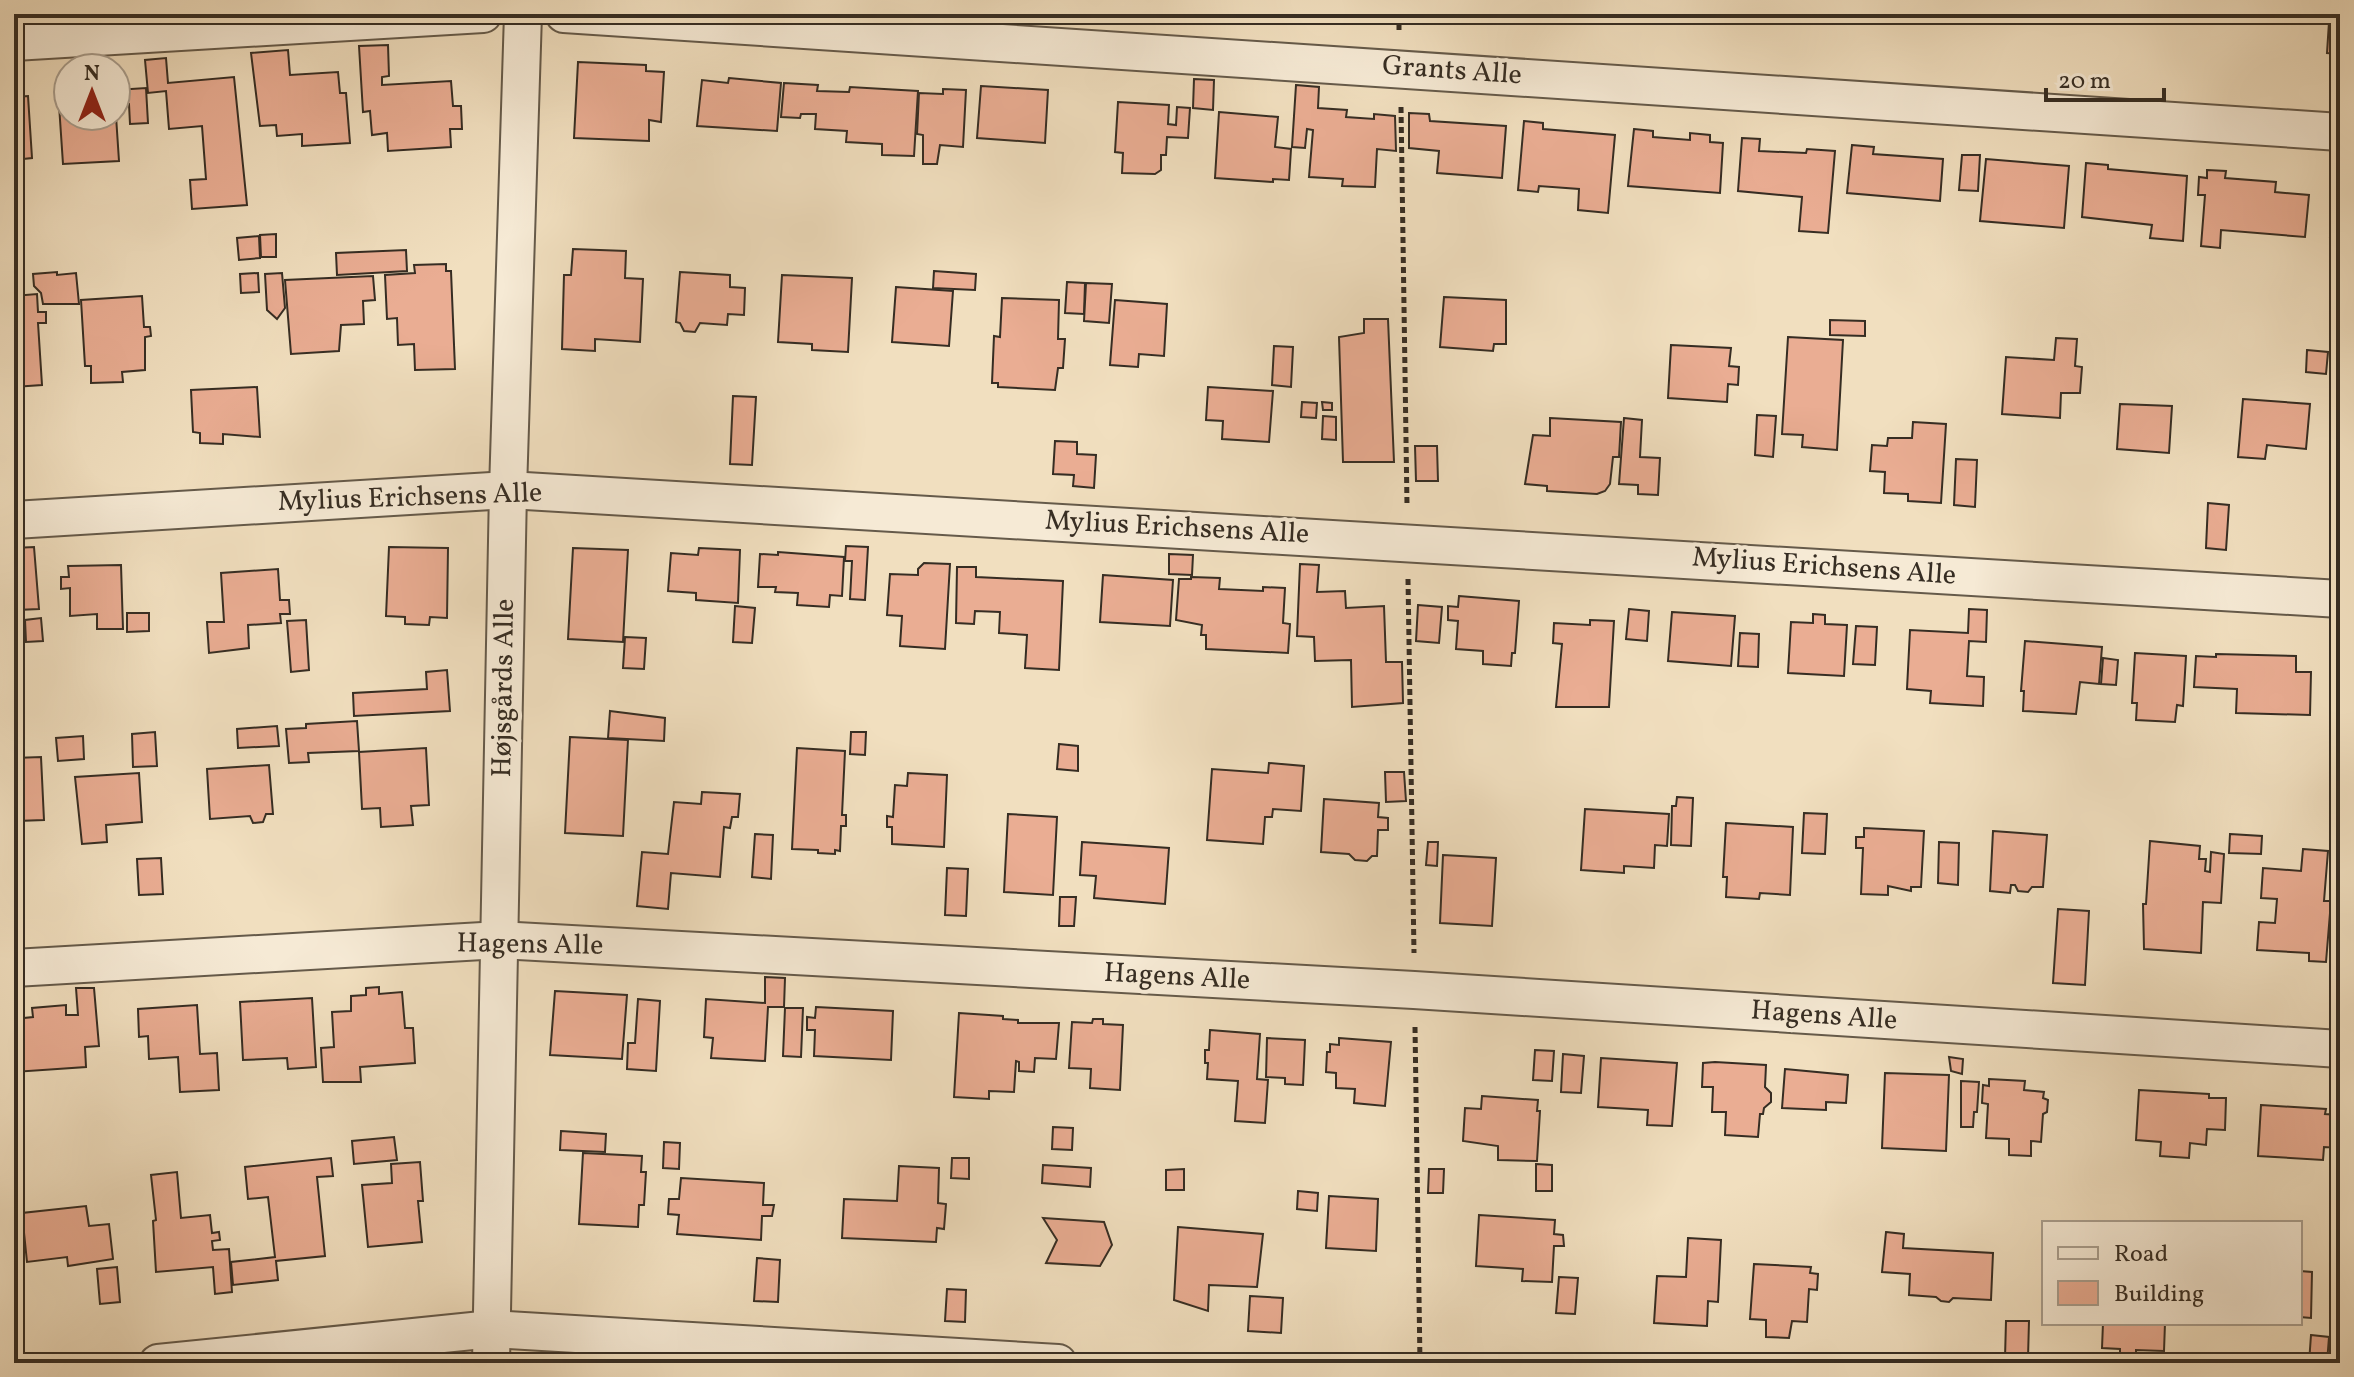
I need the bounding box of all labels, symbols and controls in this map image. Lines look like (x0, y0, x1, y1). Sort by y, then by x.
street label: Grants Alle (1381, 47, 1523, 95)
north arrow (52, 52, 132, 132)
scale bar (2046, 52, 2164, 102)
text: N (84, 59, 100, 90)
text: 20 m (2058, 65, 2111, 99)
street label: Mylius Erichsens Alle (277, 474, 543, 522)
street label: Mylius Erichsens Alle (1044, 502, 1310, 554)
street label: Mylius Erichsens Alle (1691, 538, 1957, 596)
street label: Højsgårds Alle (483, 598, 525, 778)
street label: Hagens Alle (456, 924, 604, 966)
street label: Hagens Alle (1103, 954, 1251, 1000)
street label: Hagens Alle (1749, 991, 1899, 1041)
legend (2042, 1221, 2302, 1325)
text: Road (2114, 1238, 2168, 1272)
text: Building (2114, 1278, 2204, 1312)

